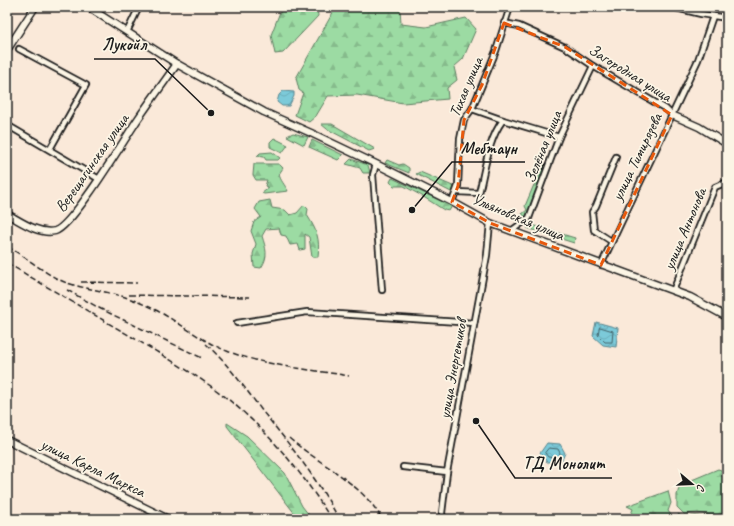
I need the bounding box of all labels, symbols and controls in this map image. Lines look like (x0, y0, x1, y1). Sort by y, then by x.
callout: Лукойл (94, 30, 155, 59)
text: Лукойл (102, 34, 148, 55)
street label: Загородная улица (585, 40, 677, 107)
street label: Тихая улица (444, 53, 488, 120)
street label: Зелёная улица (519, 107, 567, 186)
street label: Верещагинская улица (51, 109, 134, 216)
street label: улица Тимирязева (607, 109, 667, 205)
callout: Мебтаун (452, 133, 525, 162)
text: Мебтаун (461, 138, 518, 159)
street label: улица Антонова (658, 184, 712, 274)
street label: Ульяновская улица (469, 189, 568, 246)
street label: улица Энергетиков (434, 314, 472, 421)
street label: улица Карла Маркса (37, 434, 149, 502)
callout: ТД Монолит (515, 449, 612, 478)
text: ТД Монолит (523, 453, 606, 474)
north arrow (672, 464, 712, 504)
text: С (693, 482, 709, 494)

